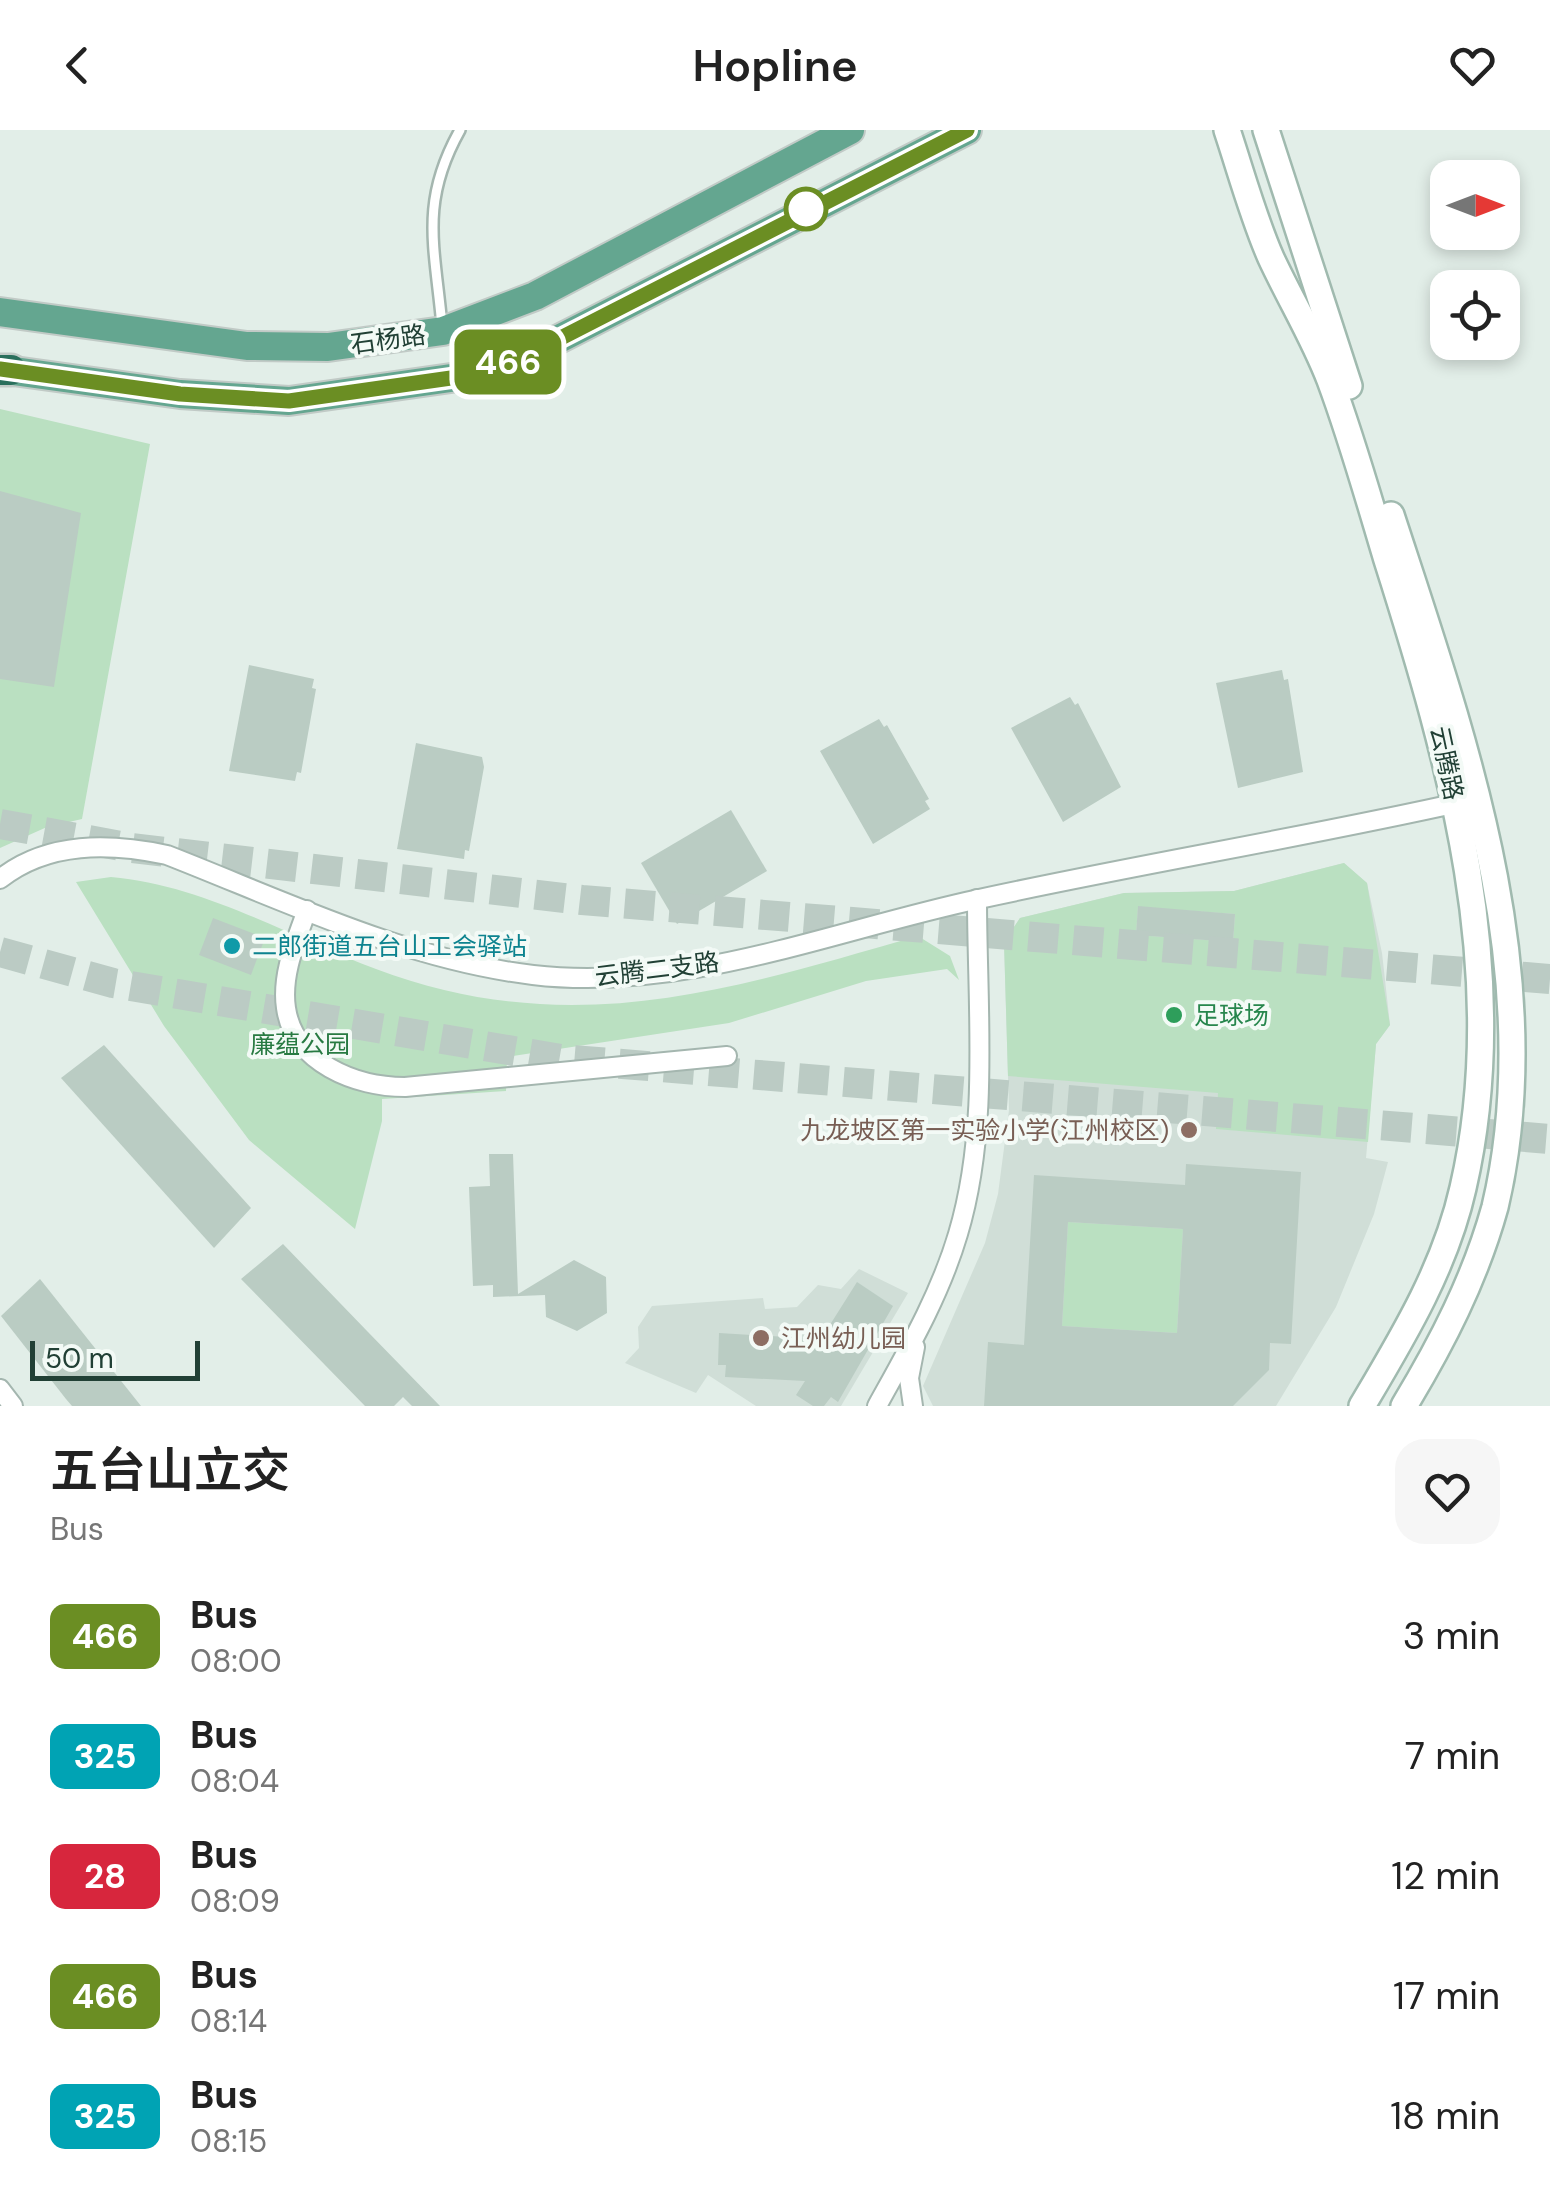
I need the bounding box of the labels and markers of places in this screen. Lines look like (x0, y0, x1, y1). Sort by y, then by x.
unlabelled marker (785, 188, 827, 230)
place label: 二郎街道五台山工会驿站 (252, 930, 527, 963)
marker: 二郎街道五台山工会驿站 (221, 935, 243, 957)
place label: 足球场 (1194, 999, 1269, 1032)
marker: 足球场 (1163, 1004, 1185, 1026)
place label: 九龙坡区第一实验小学(江州校区) (800, 1114, 1169, 1147)
marker: 九龙坡区第一实验小学(江州校区) (1178, 1119, 1200, 1141)
place label: 江州幼儿园 (781, 1322, 906, 1355)
marker: 江州幼儿园 (750, 1327, 772, 1349)

